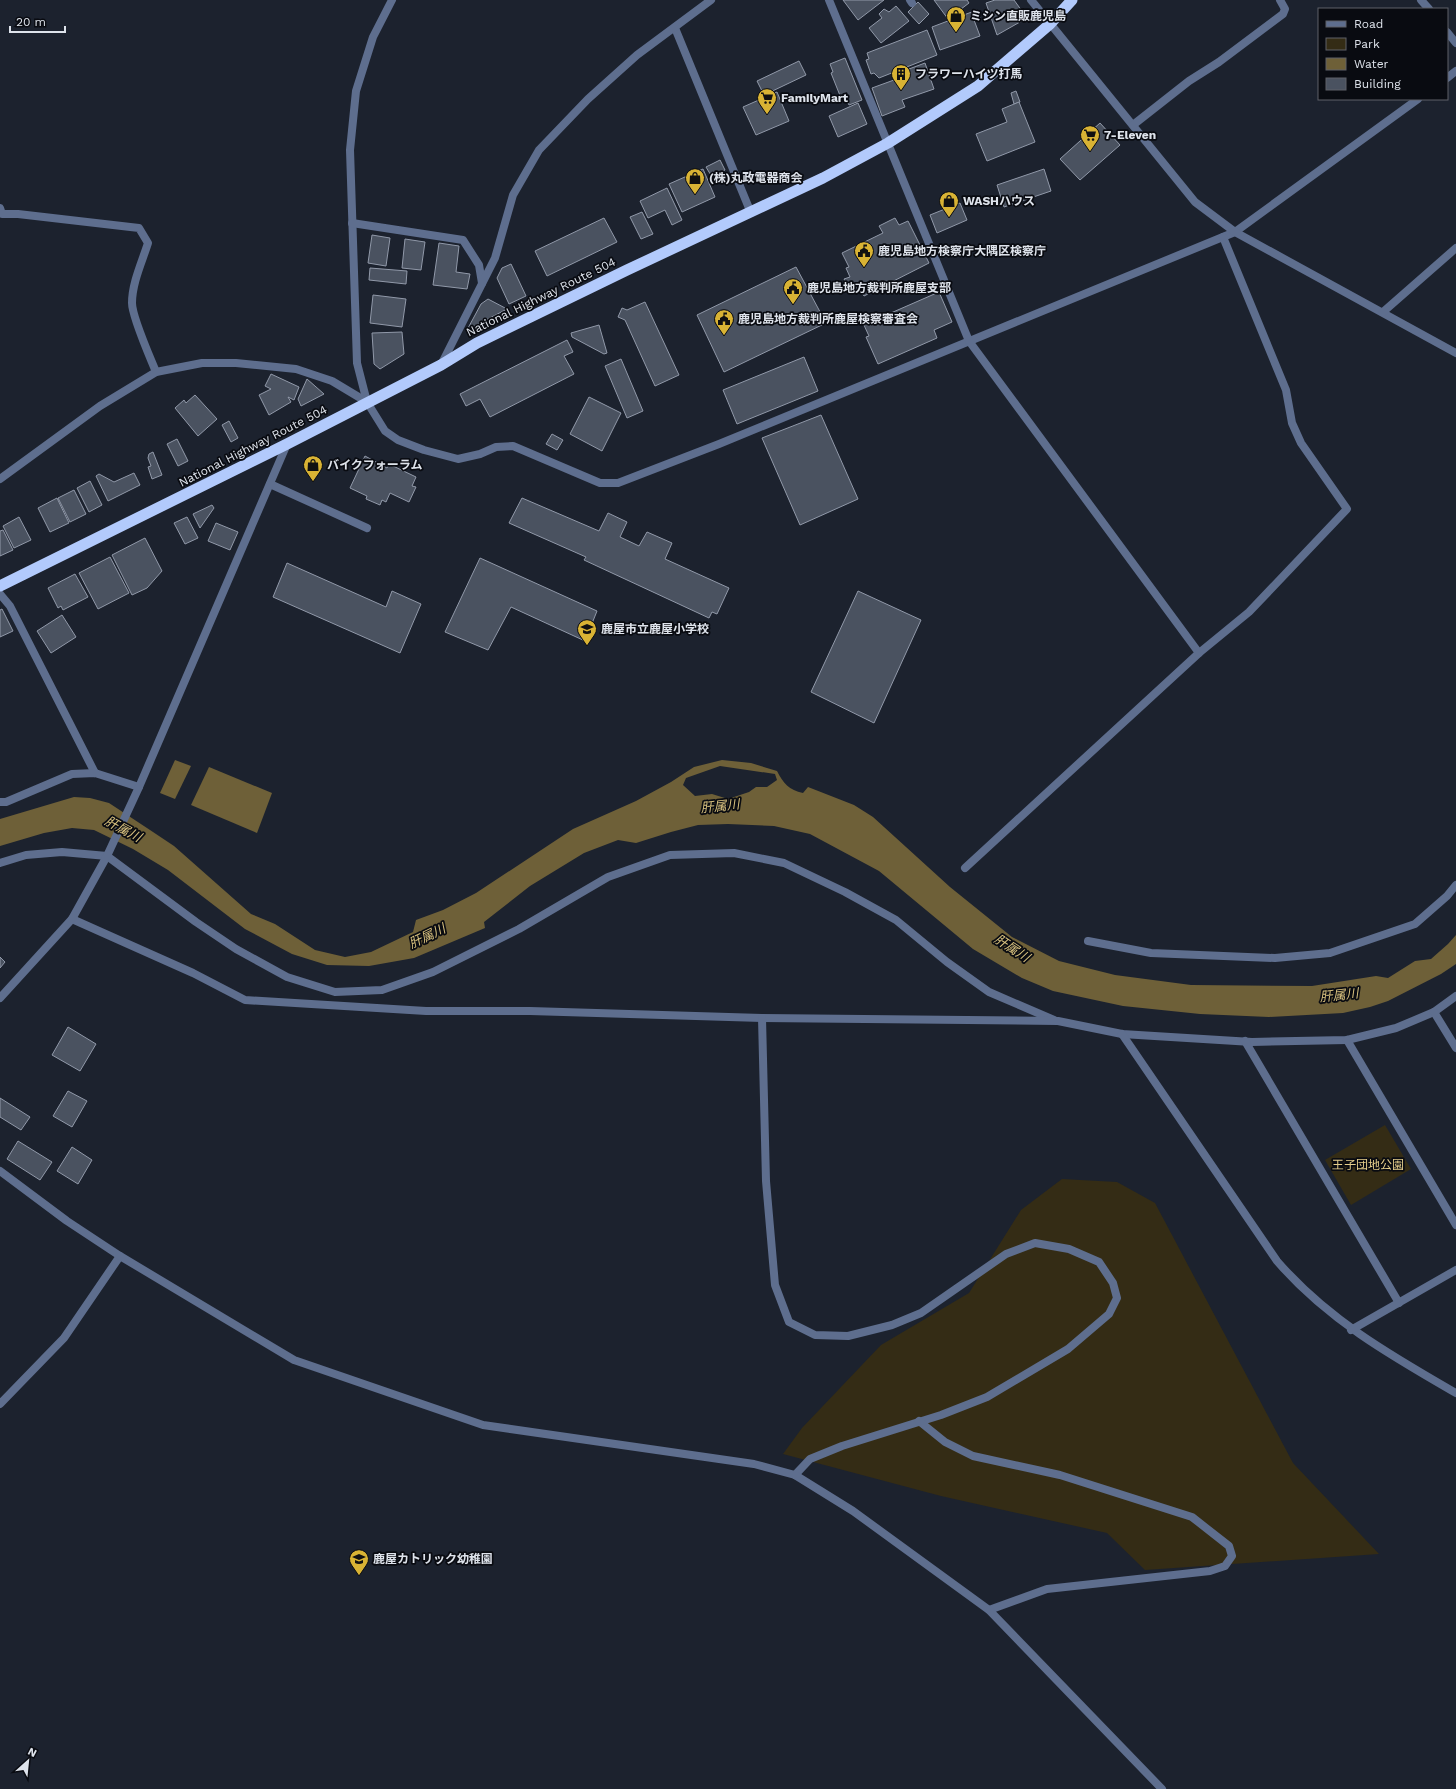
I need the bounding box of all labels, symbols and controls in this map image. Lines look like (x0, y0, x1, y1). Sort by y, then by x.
shop icon: ミシン直販鹿児島 (945, 5, 967, 33)
scale bar (10, 8, 65, 34)
legend (1318, 8, 1448, 100)
place label: ミシン直販鹿児島 (970, 9, 1066, 23)
text: 20 m (16, 15, 46, 29)
text: Road (1354, 17, 1383, 31)
text: Park (1354, 37, 1380, 51)
text: Water (1354, 57, 1389, 71)
building icon: フラワーハイツ打馬 (890, 63, 912, 91)
place label: フラワーハイツ打馬 (915, 67, 1023, 81)
text: Building (1354, 77, 1401, 91)
supermarket icon: FamilyMart (756, 87, 778, 115)
place label: FamilyMart (781, 91, 849, 105)
supermarket icon: 7-Eleven (1079, 124, 1101, 152)
place label: 7-Eleven (1104, 128, 1156, 142)
shop icon: (株)丸政電器商会 (684, 167, 706, 195)
place label: (株)丸政電器商会 (709, 171, 802, 185)
shop icon: WASHハウス (938, 190, 960, 218)
place label: WASHハウス (963, 194, 1035, 208)
public building icon: 鹿児島地方検察庁大隅区検察庁 (853, 240, 875, 268)
place label: 鹿児島地方検察庁大隅区検察庁 (878, 244, 1046, 258)
street label: National Highway Route 504 (464, 255, 618, 339)
public building icon: 鹿児島地方裁判所鹿屋支部 (782, 277, 804, 305)
place label: 鹿児島地方裁判所鹿屋支部 (807, 281, 951, 295)
public building icon: 鹿児島地方裁判所鹿屋検察審査会 (713, 308, 735, 336)
place label: 鹿児島地方裁判所鹿屋検察審査会 (738, 312, 918, 326)
street label: National Highway Route 504 (177, 402, 329, 490)
shop icon: バイクフォーラム (302, 454, 324, 482)
place label: バイクフォーラム (327, 458, 422, 472)
school or university icon: 鹿屋市立鹿屋小学校 (576, 618, 598, 646)
place label: 鹿屋市立鹿屋小学校 (601, 622, 709, 636)
water label: 肝属川 (700, 796, 742, 815)
water label: 肝属川 (102, 813, 145, 846)
water label: 肝属川 (406, 920, 450, 951)
water label: 肝属川 (992, 931, 1034, 966)
water label: 肝属川 (1319, 985, 1361, 1004)
park label: 王子団地公園 (1332, 1158, 1404, 1172)
school or university icon: 鹿屋カトリック幼稚園 (348, 1548, 370, 1576)
place label: 鹿屋カトリック幼稚園 (373, 1552, 493, 1566)
north arrow (8, 1741, 48, 1781)
text: N (26, 1745, 39, 1760)

